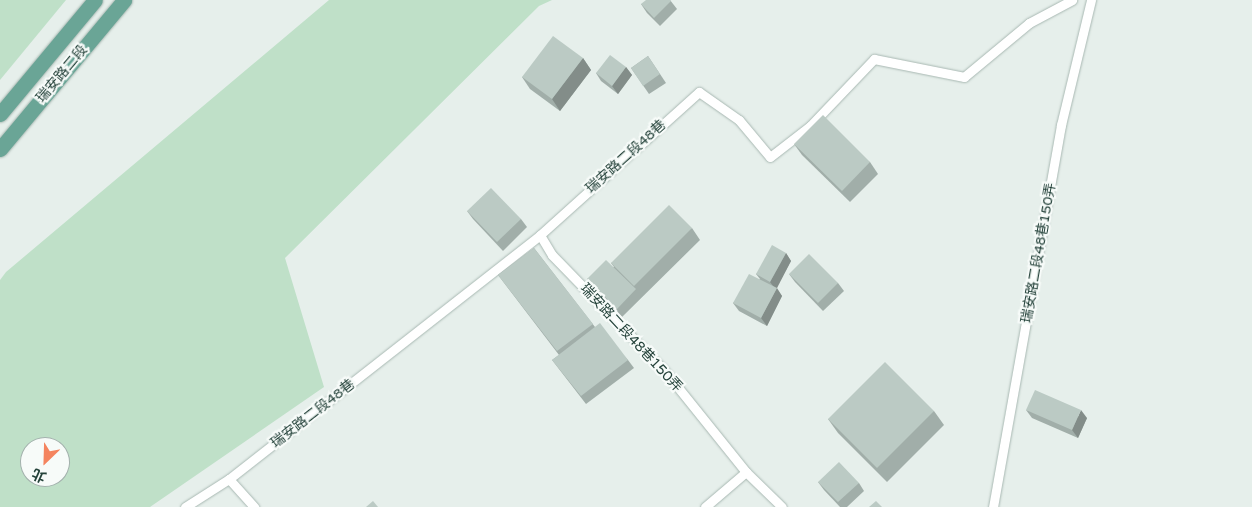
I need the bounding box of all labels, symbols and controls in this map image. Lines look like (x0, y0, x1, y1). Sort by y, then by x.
street label: 瑞安路二段 (33, 42, 91, 106)
street label: 瑞安路二段48巷 (583, 117, 669, 197)
street label: 瑞安路二段48巷150弄 (1018, 182, 1060, 324)
street label: 瑞安路二段48巷150弄 (576, 280, 686, 396)
street label: 瑞安路二段48巷 (268, 376, 358, 452)
north arrow (20, 437, 70, 487)
text: 北 (29, 465, 49, 486)

